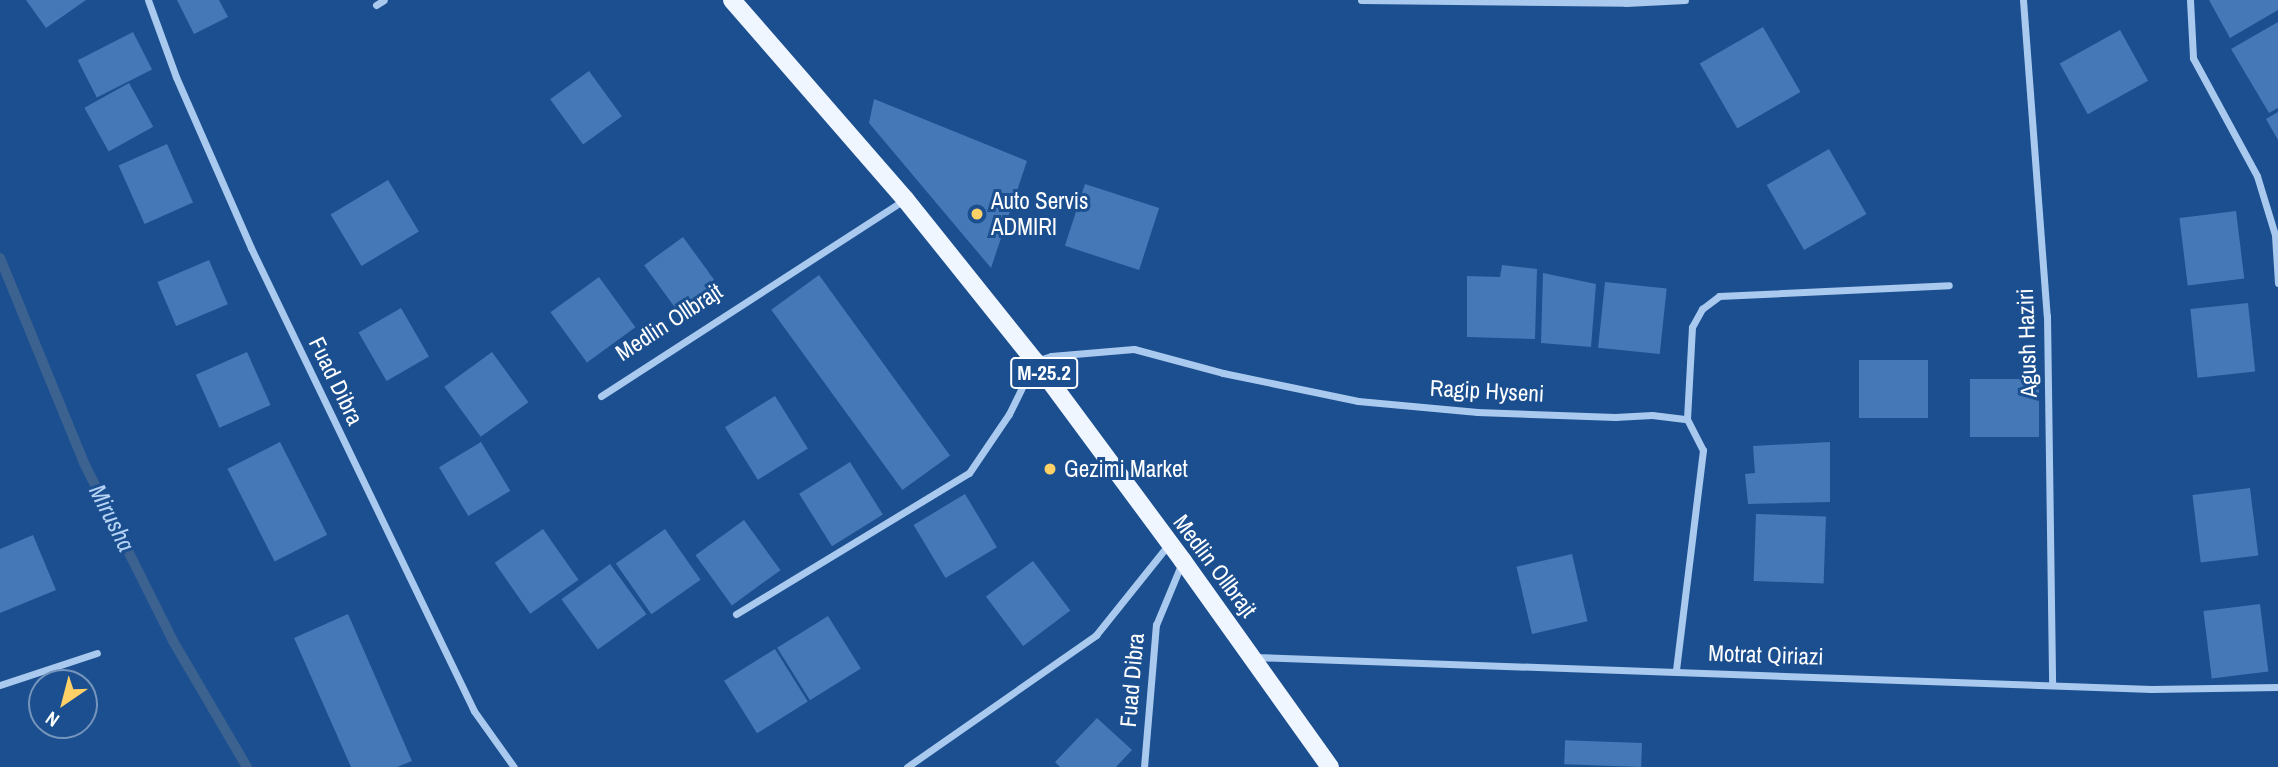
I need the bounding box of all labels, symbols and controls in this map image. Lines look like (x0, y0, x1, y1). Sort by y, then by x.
place label: Auto Servis ADMIRI (991, 187, 1088, 241)
marker: Auto Servis ADMIRI (969, 206, 985, 222)
street label: Medlin Ollbrajt (611, 277, 727, 367)
street label: Agush Haziri (2011, 288, 2043, 398)
street label: Fuad Dibra (303, 333, 369, 429)
road number: M-25.2 (1009, 356, 1079, 390)
street label: Ragip Hyseni (1429, 374, 1545, 408)
place label: Gezimi Market (1064, 455, 1188, 483)
marker: Gezimi Market (1042, 461, 1058, 477)
water label: Mirusha (83, 480, 141, 556)
street label: Medlin Ollbrajt (1167, 509, 1263, 623)
street label: Fuad Dibra (1114, 632, 1150, 728)
street label: Motrat Qiriazi (1708, 639, 1824, 671)
north arrow (28, 669, 98, 739)
text: N (40, 706, 64, 733)

